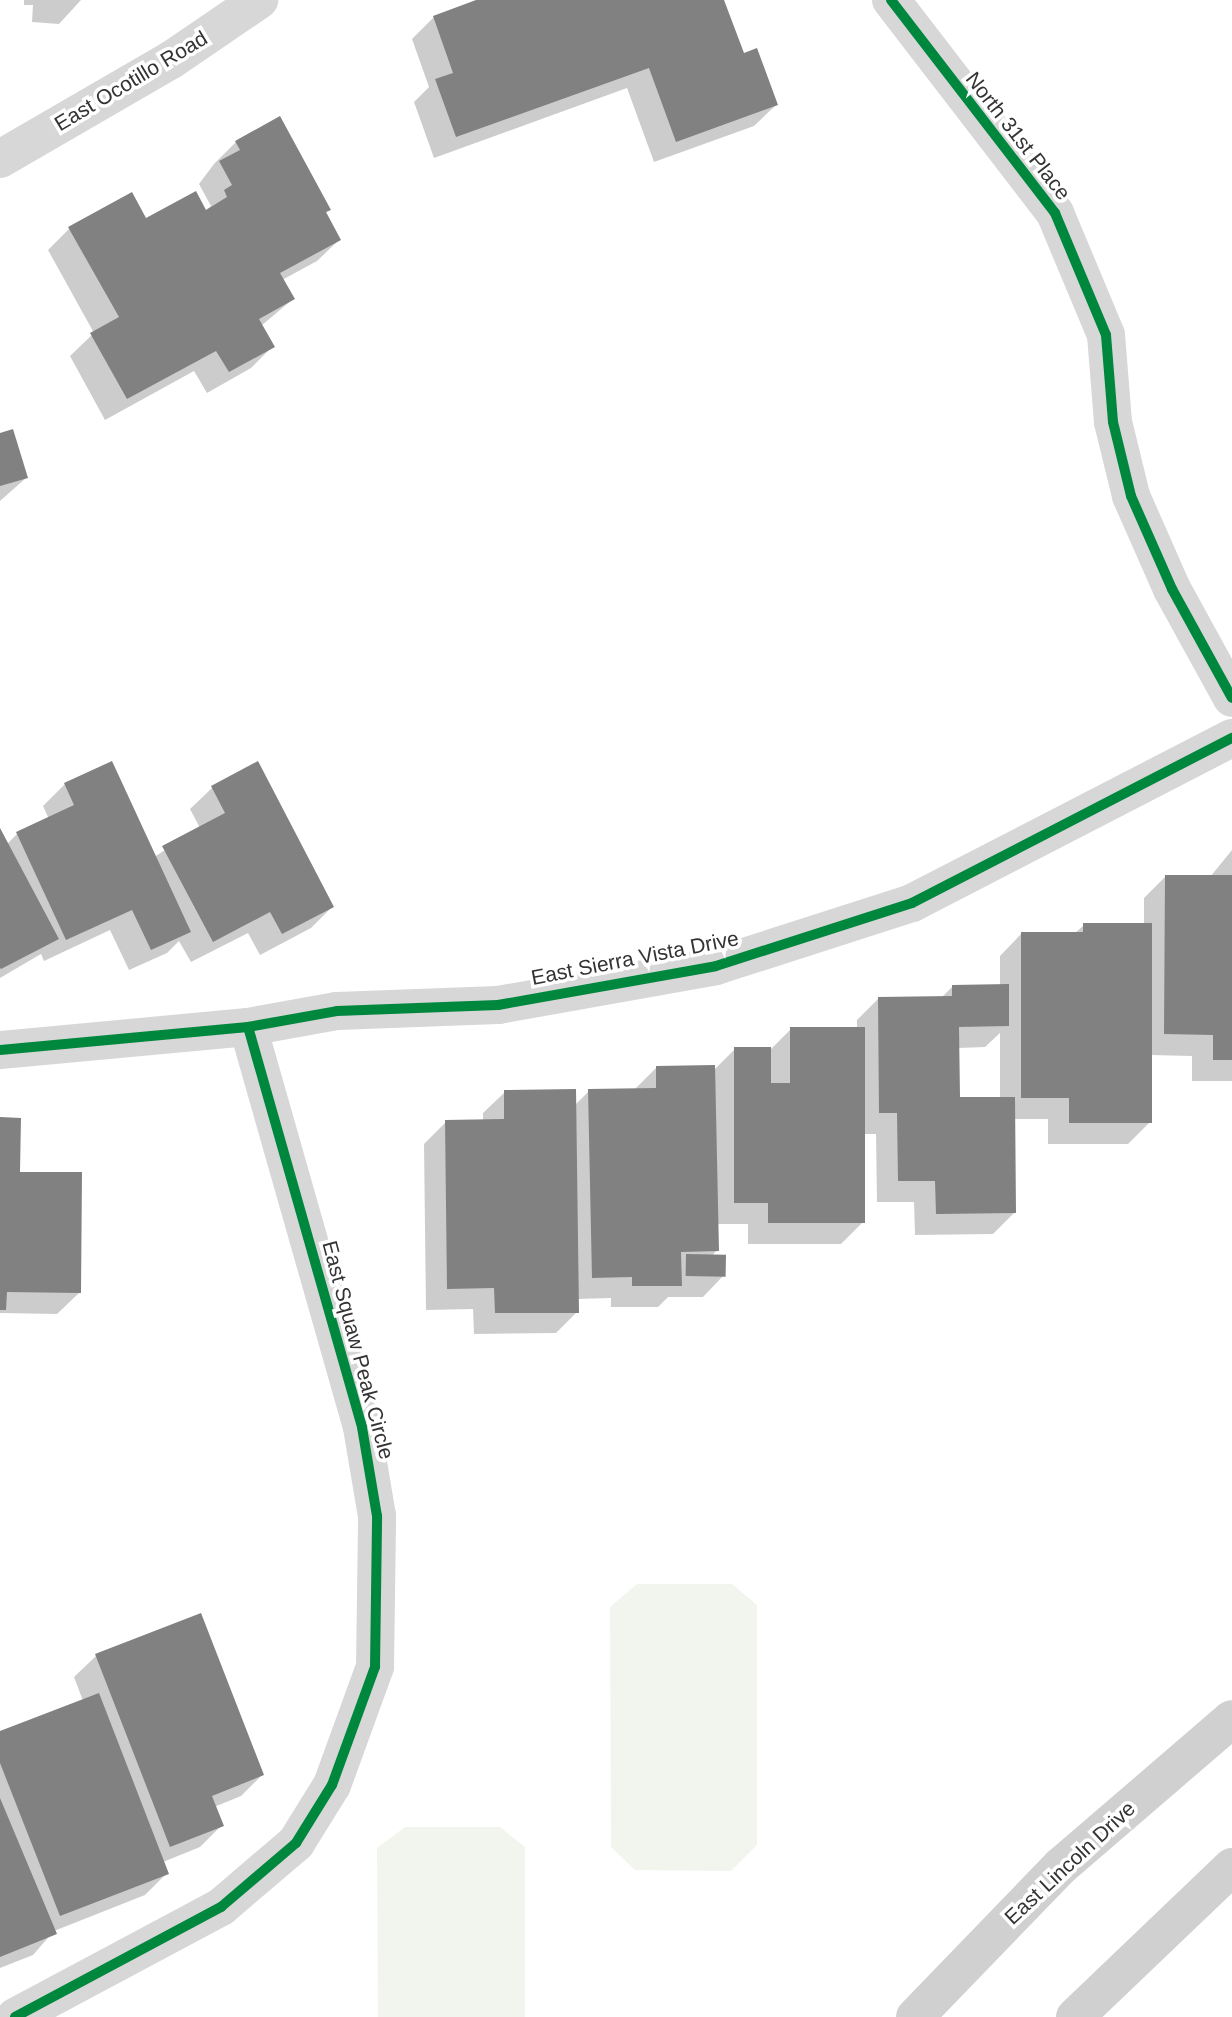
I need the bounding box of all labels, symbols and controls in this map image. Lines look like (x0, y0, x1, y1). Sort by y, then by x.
street label: East Ocotillo Road (50, 25, 212, 137)
street label: North 31st Place (960, 67, 1076, 205)
street label: East Sierra Vista Drive (529, 926, 741, 990)
street label: East Squaw Peak Circle (317, 1238, 399, 1462)
street label: East Lincoln Drive (1000, 1796, 1140, 1930)

